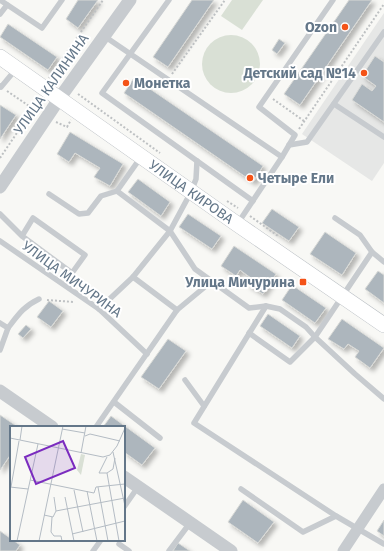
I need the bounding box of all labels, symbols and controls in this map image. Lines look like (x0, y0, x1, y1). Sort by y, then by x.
place label: Ozon (305, 19, 337, 36)
marker: Ozon (340, 22, 350, 32)
street label: УЛИЦА КАЛИНИНА (10, 31, 92, 138)
place label: Детский сад №14 (243, 65, 356, 82)
marker: Детский сад №14 (359, 68, 369, 78)
place label: Монетка (134, 75, 191, 92)
marker: Монетка (121, 78, 131, 88)
street label: УЛИЦА КИРОВА (146, 157, 236, 228)
place label: Четыре Ели (258, 170, 334, 187)
marker: Четыре Ели (245, 173, 255, 183)
street label: УЛИЦА МИЧУРИНА (19, 238, 125, 321)
place label: Улица Мичурина (184, 274, 295, 291)
marker: Улица Мичурина (298, 277, 308, 287)
inset map (10, 426, 125, 541)

